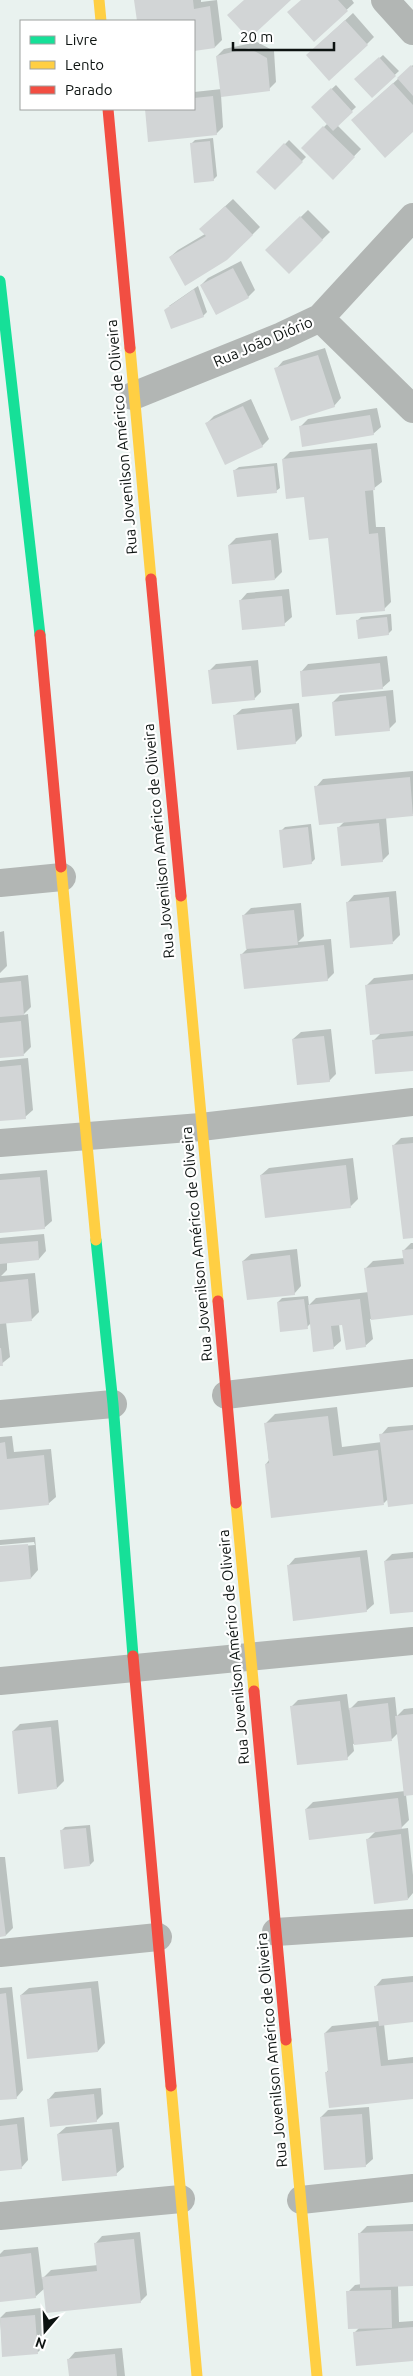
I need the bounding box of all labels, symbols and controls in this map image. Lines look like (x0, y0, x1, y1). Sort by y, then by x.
legend (20, 20, 195, 110)
scale bar (233, 20, 334, 52)
text: 20 m (240, 28, 273, 45)
text: Livre (65, 31, 98, 48)
text: Lento (65, 56, 104, 73)
text: Parado (65, 81, 112, 98)
street label: Rua João Diório (211, 313, 315, 370)
street label: Rua Jovenilson Américo de Oliveira (103, 319, 140, 555)
street label: Rua Jovenilson Américo de Oliveira (140, 723, 177, 959)
street label: Rua Jovenilson Américo de Oliveira (178, 1126, 215, 1362)
street label: Rua Jovenilson Américo de Oliveira (215, 1529, 252, 1765)
street label: Rua Jovenilson Américo de Oliveira (253, 1932, 290, 2168)
north arrow (20, 2306, 70, 2356)
text: N (33, 2334, 48, 2353)

